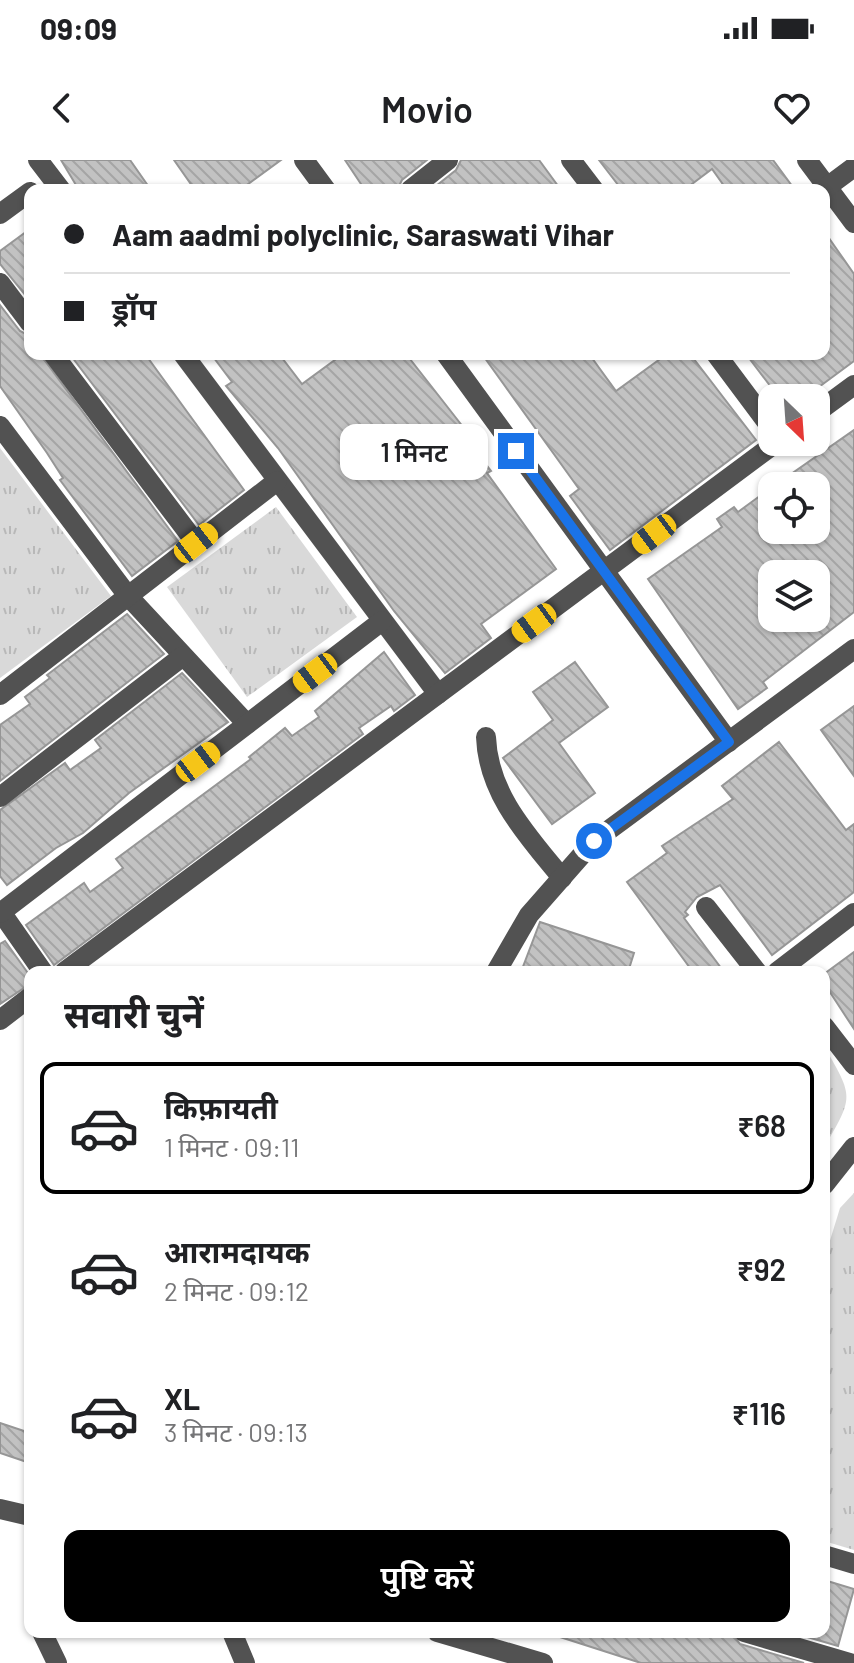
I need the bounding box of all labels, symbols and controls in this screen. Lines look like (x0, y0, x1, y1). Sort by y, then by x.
text: 09:09 (40, 10, 117, 46)
icon: back (40, 86, 84, 130)
icon: heart (770, 86, 814, 130)
text: Movio (381, 87, 473, 130)
text: Aam aadmi polyclinic, Saraswati Vihar (112, 216, 614, 252)
text: ड्रॉप (112, 290, 156, 326)
north arrow (758, 384, 830, 456)
map controls (758, 384, 830, 632)
callout: 1 मिनट (340, 423, 488, 479)
route end (498, 433, 534, 469)
text: 1 मिनट (380, 436, 448, 467)
button: locate (758, 472, 830, 544)
car (628, 510, 680, 558)
car (170, 519, 222, 567)
button: layers (758, 560, 830, 632)
car (508, 599, 560, 647)
car (289, 649, 341, 697)
car (172, 738, 224, 786)
route start (576, 823, 612, 859)
text: सवारी चुनें (64, 992, 204, 1035)
text: किफ़ायती (164, 1089, 278, 1125)
icon: car (68, 1092, 140, 1164)
text: ₹68 (737, 1107, 786, 1143)
text: 1 मिनट · 09:11 (164, 1131, 299, 1162)
text: आरामदायक (164, 1233, 310, 1269)
icon: car (68, 1236, 140, 1308)
text: ₹92 (737, 1251, 786, 1287)
text: 2 मिनट · 09:12 (164, 1275, 309, 1306)
icon: car (68, 1380, 140, 1452)
text: XL (164, 1380, 200, 1416)
text: ₹116 (732, 1395, 786, 1431)
text: 3 मिनट · 09:13 (164, 1416, 308, 1447)
button: पुष्टि करें (64, 1530, 790, 1622)

